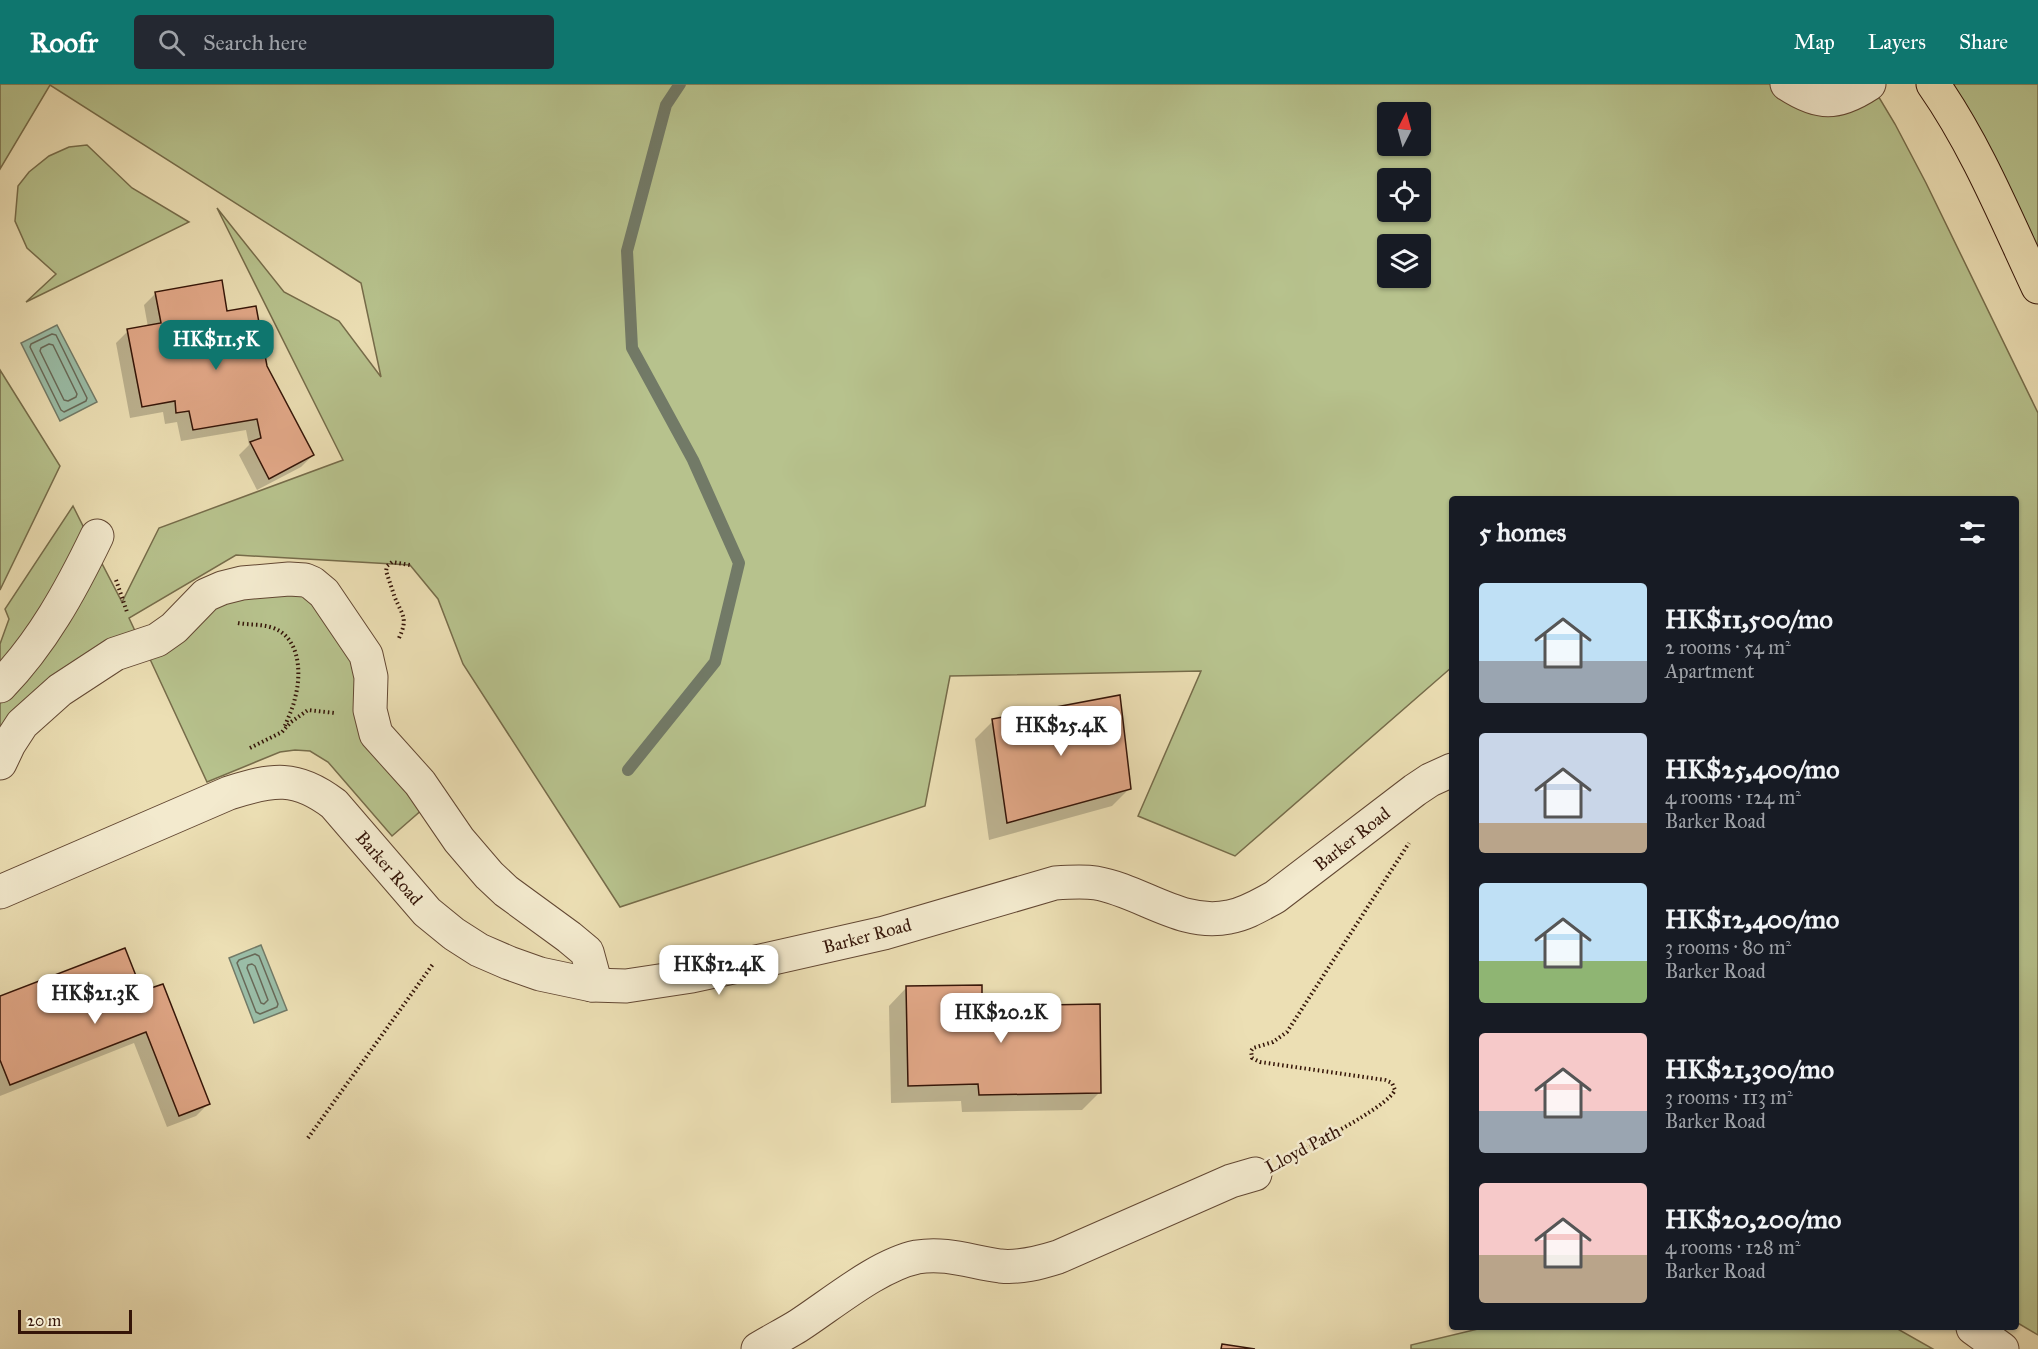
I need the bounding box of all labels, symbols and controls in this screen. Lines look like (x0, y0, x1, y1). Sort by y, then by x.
search box (134, 15, 554, 69)
text: Roofr (30, 25, 98, 60)
icon: search (155, 26, 188, 59)
text: Search here (203, 29, 307, 56)
text: Map (1794, 29, 1835, 55)
text: Layers (1868, 29, 1926, 55)
text: Share (1959, 29, 2008, 55)
north arrow (1377, 102, 1431, 156)
map controls (1377, 102, 1431, 288)
button: locate (1377, 168, 1431, 222)
button: layers (1377, 234, 1431, 288)
pin: HK$11.5K (154, 320, 278, 371)
text: HK$11.5K (173, 327, 259, 351)
text: 5 homes (1479, 516, 1566, 548)
icon: filters (1956, 516, 1989, 549)
text: HK$11,500/mo (1665, 603, 1833, 635)
icon: home (1527, 607, 1599, 679)
text: 2 rooms · 54 m² (1665, 635, 1791, 659)
text: Apartment (1665, 659, 1754, 683)
pin: HK$25.4K (999, 706, 1123, 757)
text: HK$25.4K (1015, 713, 1107, 737)
text: HK$25,400/mo (1665, 753, 1840, 785)
icon: home (1527, 757, 1599, 829)
text: 4 rooms · 124 m² (1665, 785, 1801, 809)
street label: Barker Road (1309, 802, 1395, 876)
text: Barker Road (1665, 809, 1766, 833)
street label: Barker Road (351, 827, 427, 909)
text: HK$12,400/mo (1665, 903, 1839, 935)
icon: home (1527, 907, 1599, 979)
street label: Barker Road (820, 914, 914, 958)
text: 3 rooms · 80 m² (1665, 935, 1791, 959)
pin: HK$12.4K (657, 945, 781, 996)
text: HK$12.4K (673, 952, 765, 976)
text: Barker Road (1665, 959, 1766, 983)
pin: HK$21.3K (33, 974, 157, 1025)
text: HK$21.3K (51, 981, 139, 1005)
pin: HK$20.2K (939, 993, 1063, 1044)
text: HK$20.2K (954, 1000, 1048, 1024)
text: HK$21,300/mo (1665, 1053, 1834, 1085)
icon: home (1527, 1057, 1599, 1129)
text: 3 rooms · 113 m² (1665, 1085, 1793, 1109)
text: Barker Road (1665, 1109, 1766, 1133)
street label: Lloyd Path (1261, 1120, 1345, 1178)
text: HK$20,200/mo (1665, 1203, 1841, 1235)
icon: home (1527, 1207, 1599, 1279)
text: 4 rooms · 128 m² (1665, 1235, 1801, 1259)
text: Barker Road (1665, 1259, 1766, 1283)
scale bar (18, 1307, 132, 1334)
text: 20 m (27, 1311, 61, 1330)

